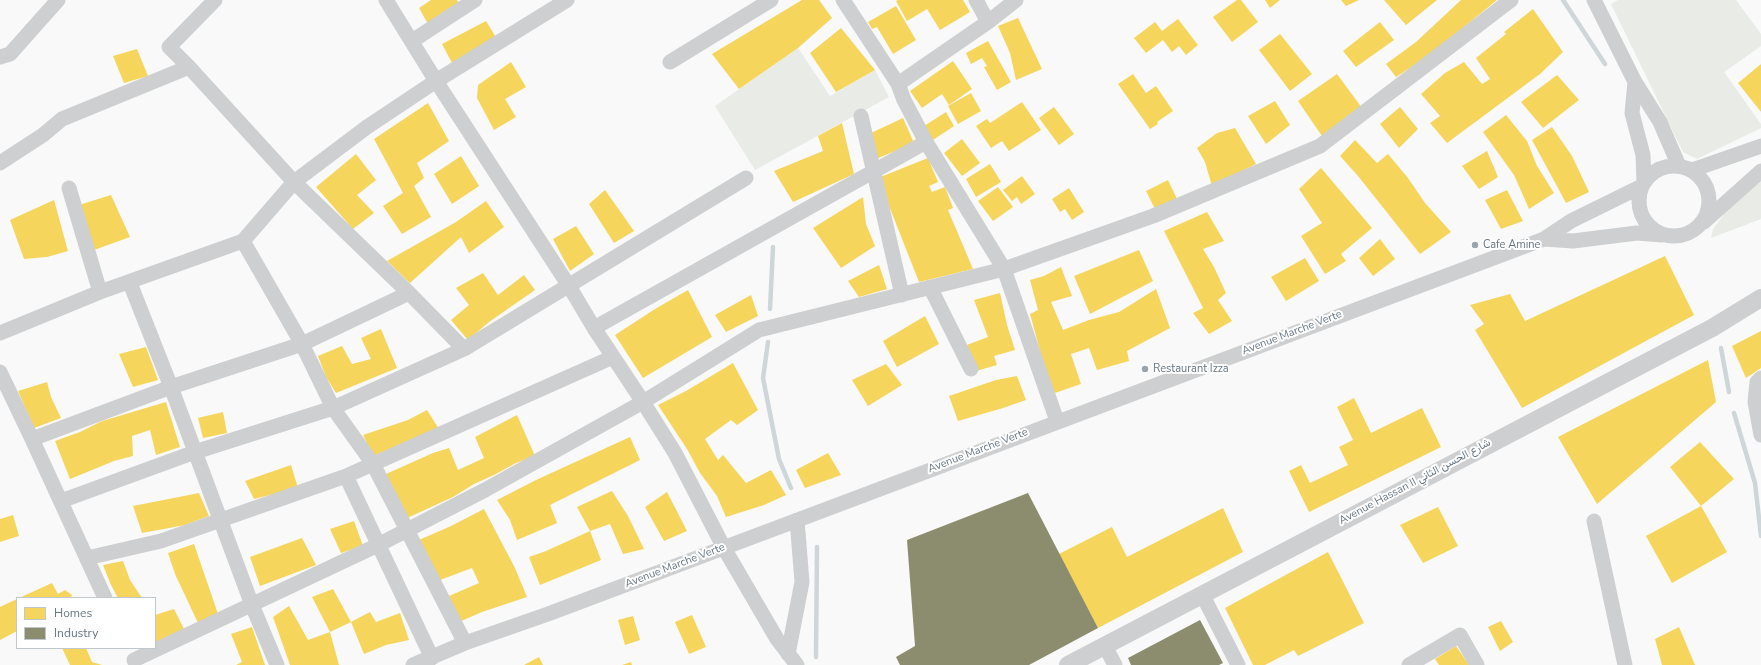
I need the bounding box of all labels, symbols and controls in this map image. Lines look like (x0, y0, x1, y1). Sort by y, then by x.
place label: Cafe Amine (1483, 238, 1540, 252)
marker: Cafe Amine (1470, 240, 1480, 250)
street label: Avenue Marche Verte (1240, 308, 1344, 358)
place label: Restaurant Izza (1153, 362, 1229, 376)
marker: Restaurant Izza (1140, 364, 1150, 374)
street label: Avenue Marche Verte (926, 426, 1030, 476)
street label: Avenue Hassan II شارع الحسن الثاني (1337, 436, 1493, 528)
street label: Avenue Marche Verte (623, 541, 727, 591)
legend (16, 597, 156, 649)
text: Homes (54, 605, 92, 621)
text: Industry (54, 625, 98, 641)

